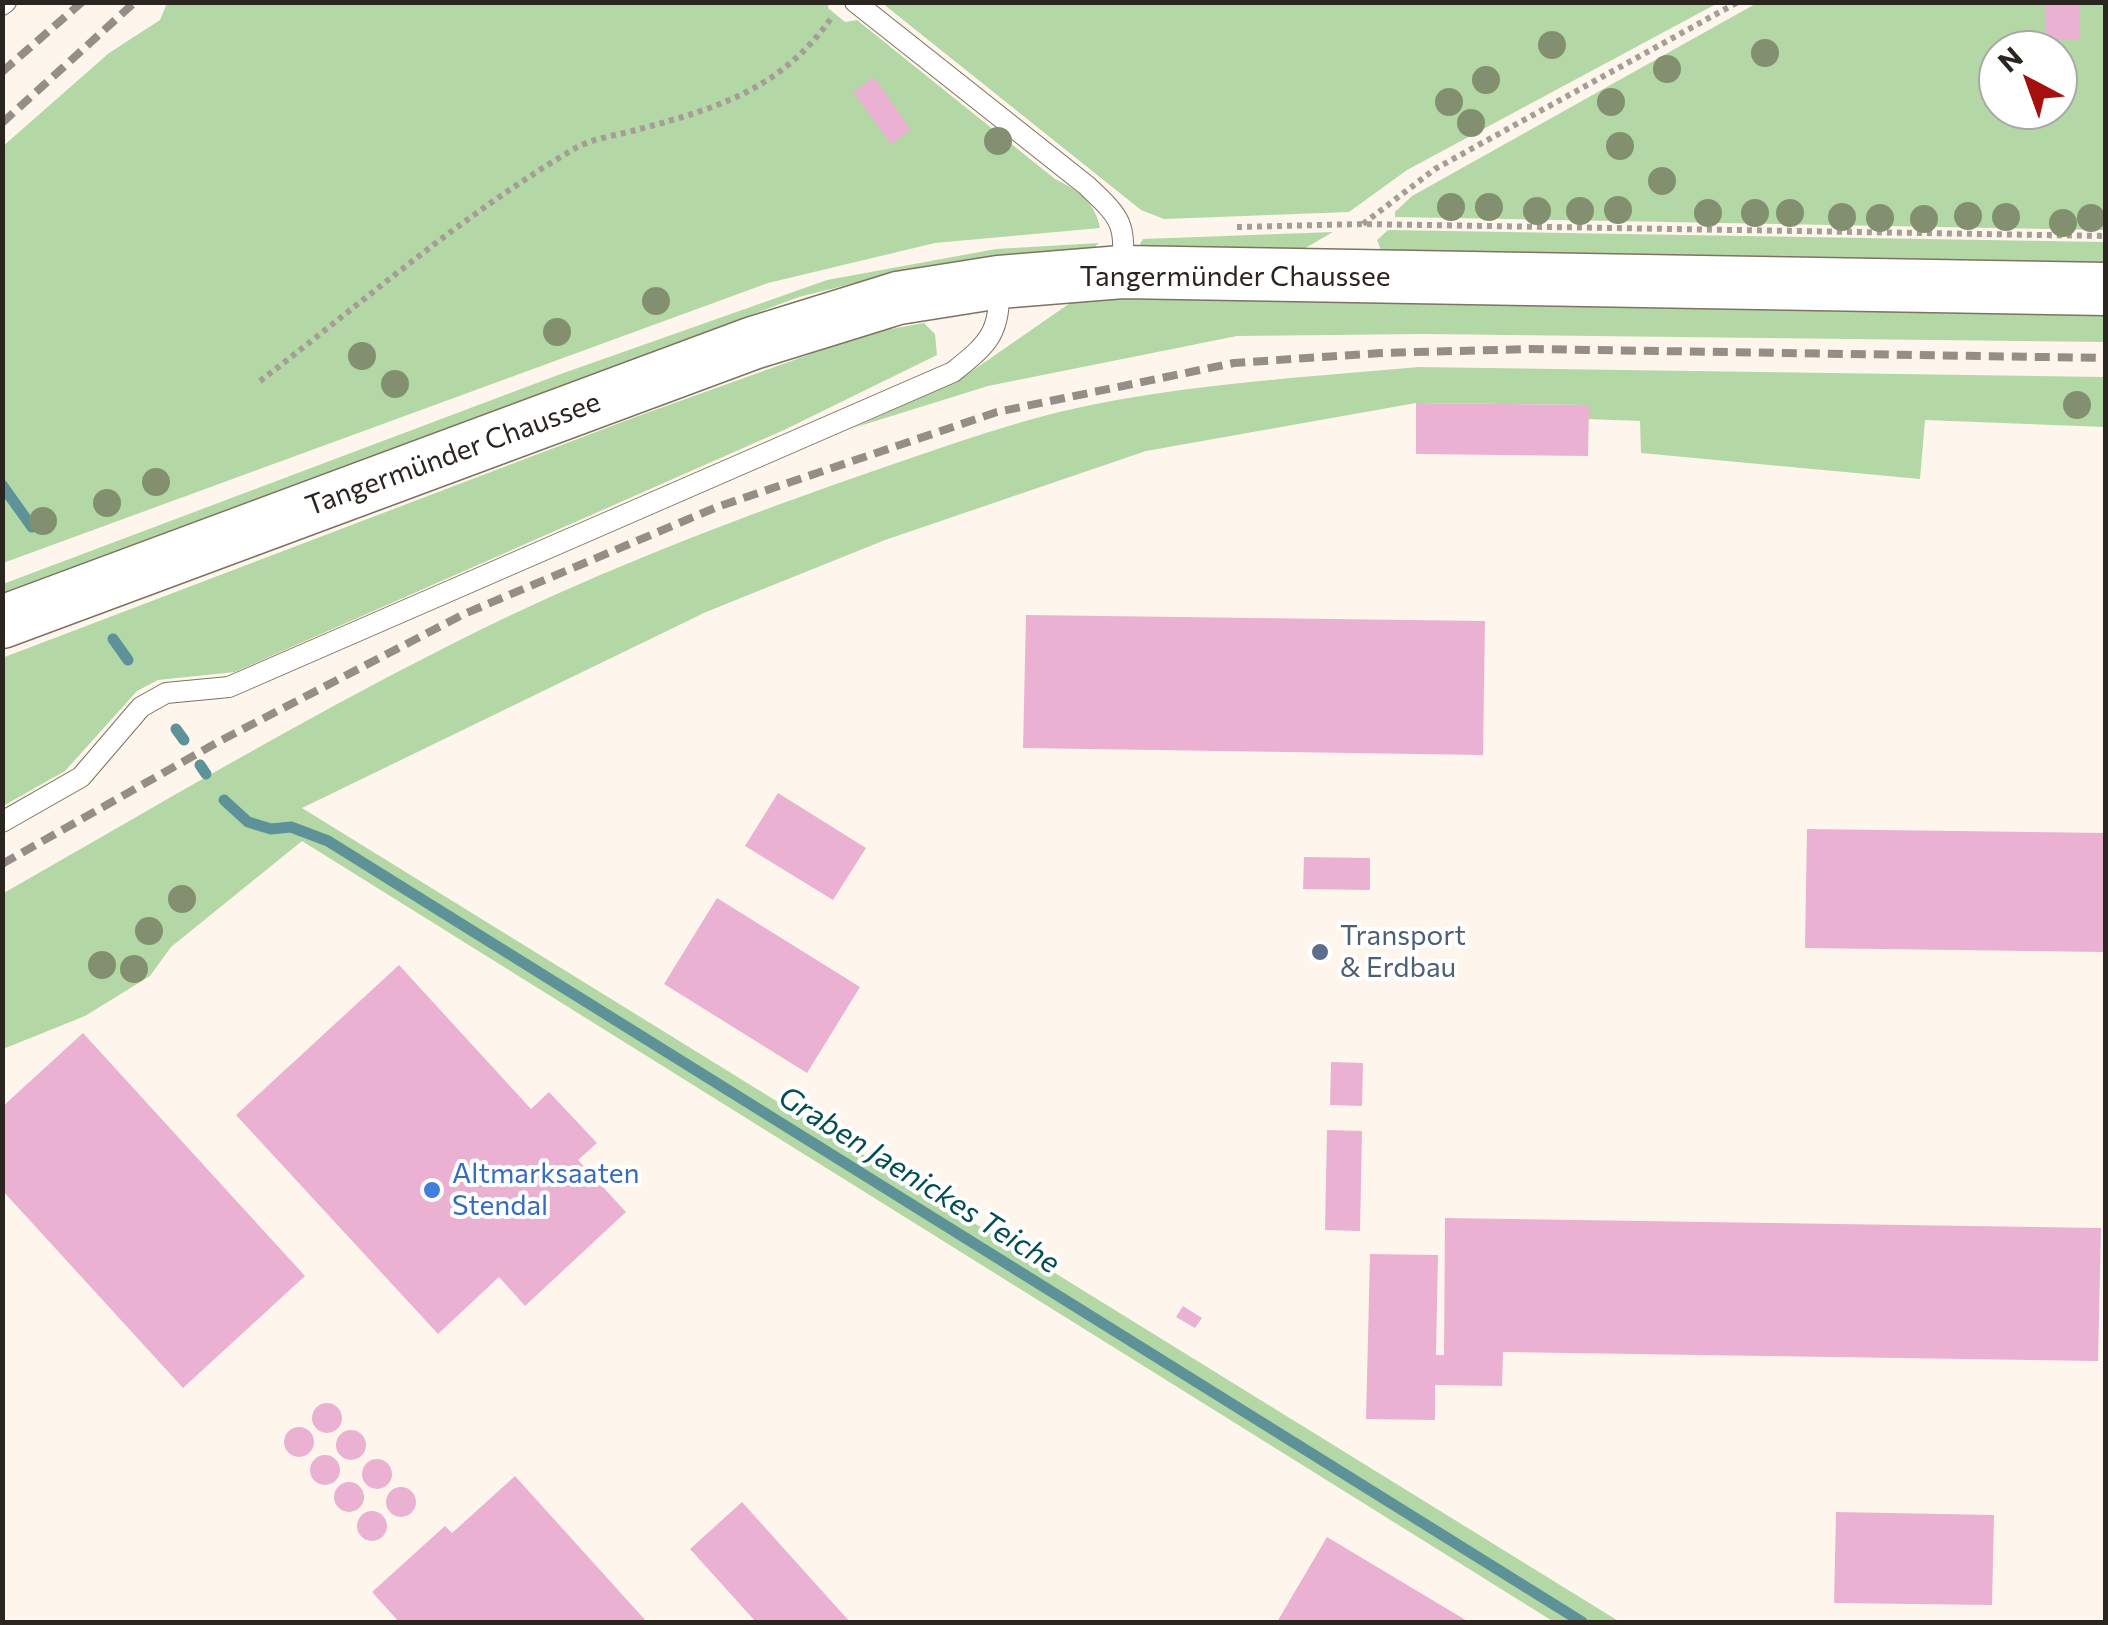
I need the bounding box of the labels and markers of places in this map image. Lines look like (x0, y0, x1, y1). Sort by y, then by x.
place label: Transport & Erdbau (1340, 919, 1466, 985)
marker: Transport & Erdbau (1309, 941, 1331, 963)
place label: Altmarksaaten Stendal (452, 1157, 639, 1223)
marker: Altmarksaaten Stendal (421, 1179, 443, 1201)

